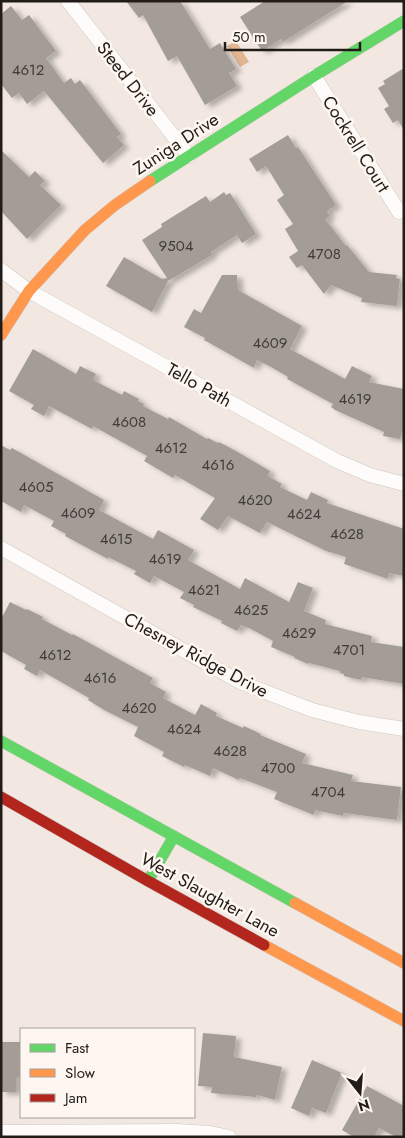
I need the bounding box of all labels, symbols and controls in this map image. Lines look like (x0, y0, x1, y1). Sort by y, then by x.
scale bar (225, 20, 360, 52)
text: 50 m (232, 26, 266, 48)
street label: Steed Drive (91, 36, 165, 122)
house number: 4612 (12, 59, 44, 81)
street label: Cockrell Court (316, 91, 396, 198)
street label: Zuniga Drive (128, 107, 224, 181)
house number: 9504 (159, 235, 194, 257)
house number: 4708 (307, 243, 341, 265)
house number: 4609 (252, 332, 288, 354)
street label: Tello Path (162, 356, 236, 414)
house number: 4619 (339, 388, 371, 410)
house number: 4608 (112, 411, 146, 433)
house number: 4612 (155, 437, 187, 459)
house number: 4616 (202, 454, 234, 476)
house number: 4605 (19, 476, 53, 498)
house number: 4620 (238, 489, 272, 511)
house number: 4609 (60, 502, 96, 524)
house number: 4624 (287, 503, 322, 525)
house number: 4628 (330, 523, 364, 545)
house number: 4615 (100, 528, 132, 550)
house number: 4619 (149, 548, 181, 570)
house number: 4621 (188, 579, 220, 601)
house number: 4625 (234, 599, 268, 621)
street label: Chesney Ridge Drive (119, 606, 273, 704)
house number: 4629 (282, 622, 316, 644)
house number: 4701 (333, 639, 365, 661)
house number: 4612 (39, 644, 71, 666)
house number: 4616 (84, 667, 116, 689)
house number: 4620 (122, 697, 156, 719)
house number: 4624 (167, 718, 202, 740)
house number: 4628 (213, 740, 247, 762)
house number: 4700 (261, 757, 295, 779)
house number: 4704 (311, 781, 345, 803)
street label: West Slaughter Lane (136, 846, 284, 944)
legend (20, 1028, 195, 1118)
text: Fast (65, 1037, 89, 1059)
text: Slow (65, 1062, 96, 1084)
north arrow (335, 1068, 385, 1118)
text: Jam (63, 1087, 88, 1109)
text: N (356, 1094, 372, 1117)

